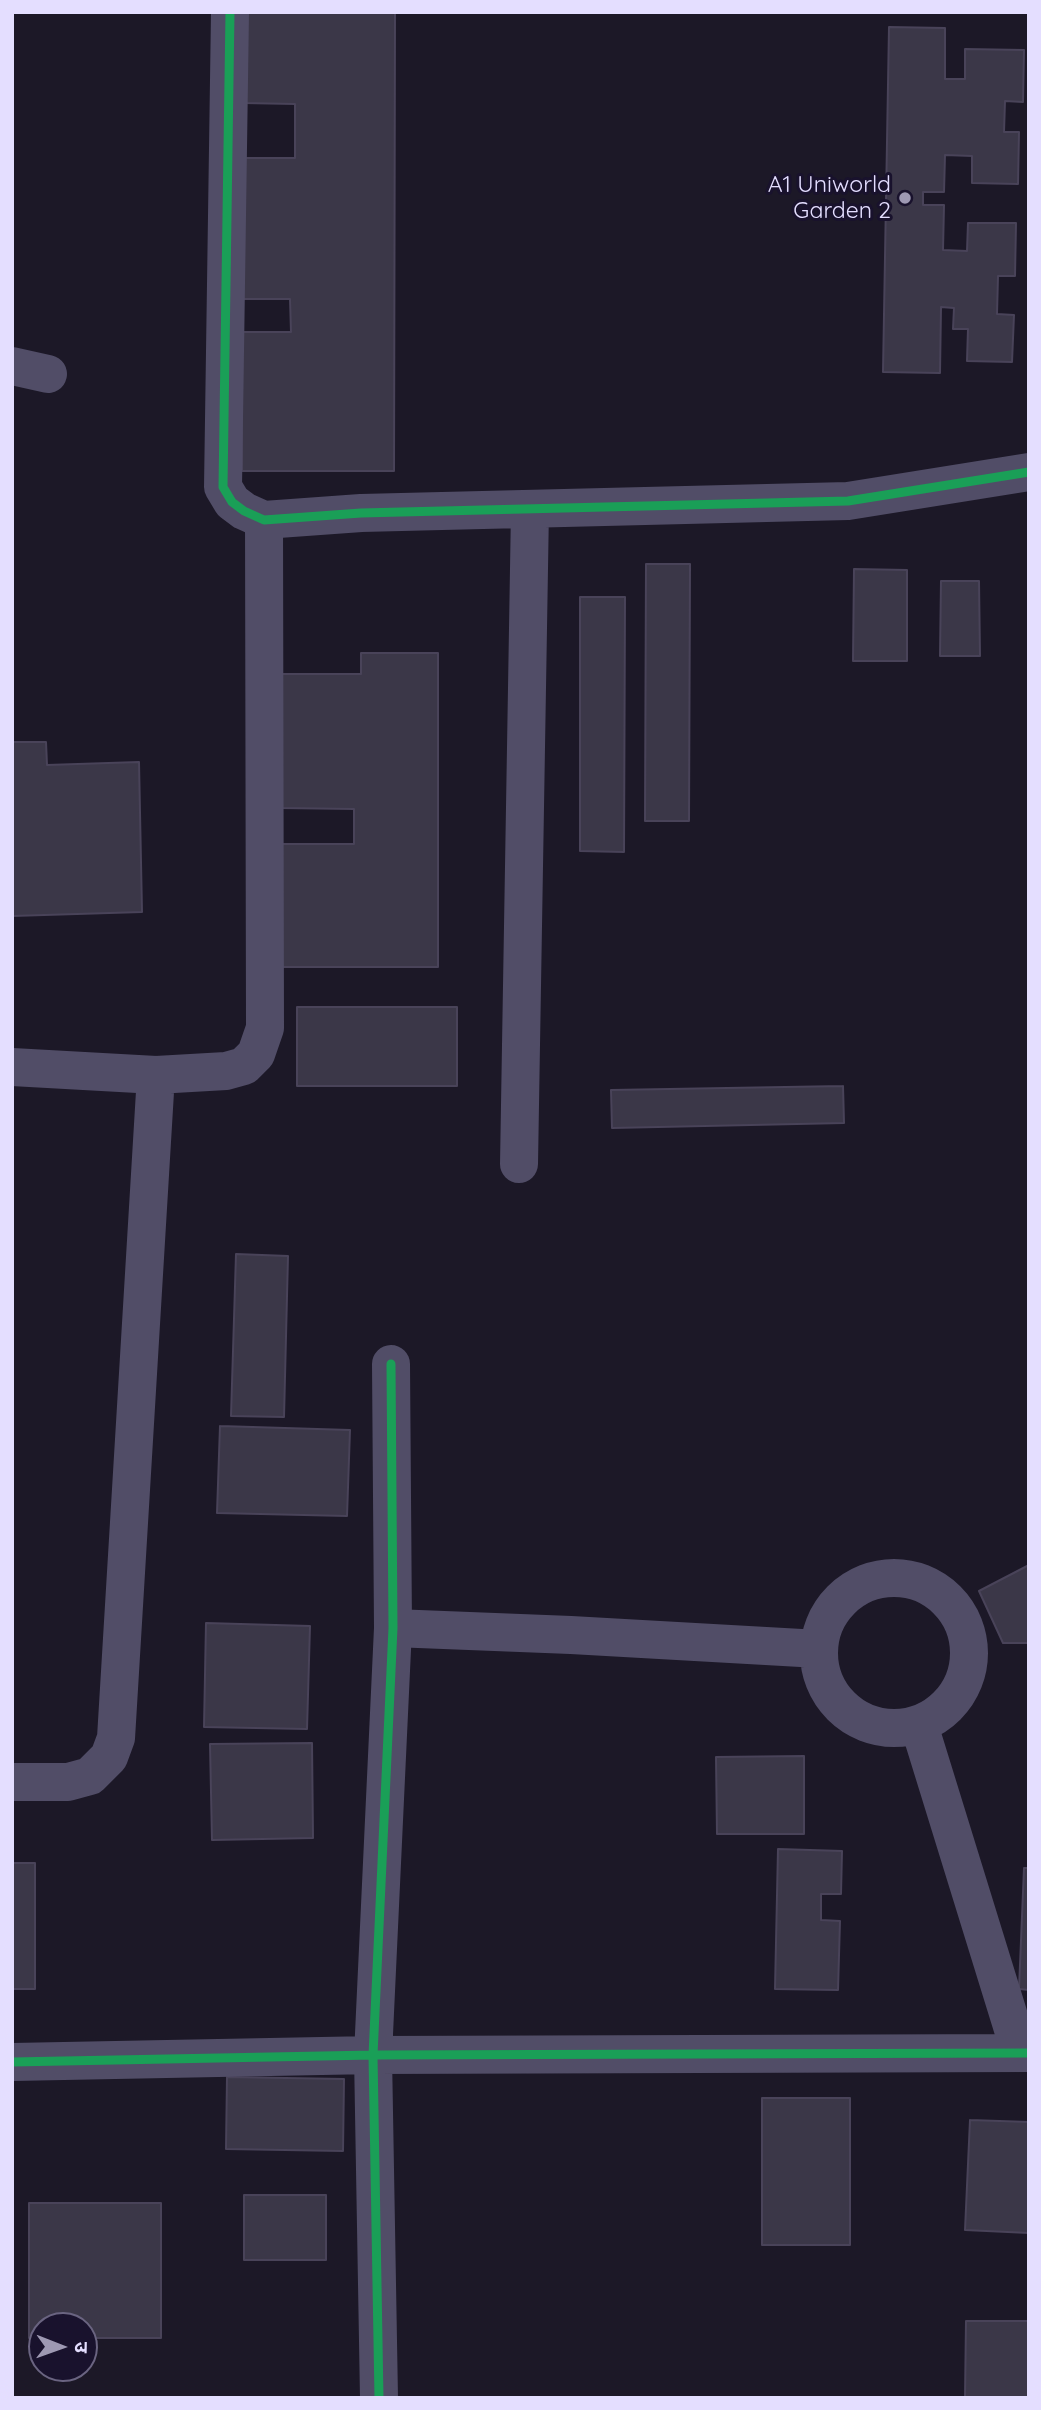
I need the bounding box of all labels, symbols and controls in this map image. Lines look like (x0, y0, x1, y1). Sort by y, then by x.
place label: A1 Uniworld Garden 2 (768, 171, 891, 225)
marker: A1 Uniworld Garden 2 (897, 190, 913, 206)
north arrow (28, 2312, 98, 2382)
text: उ (70, 2342, 94, 2353)

